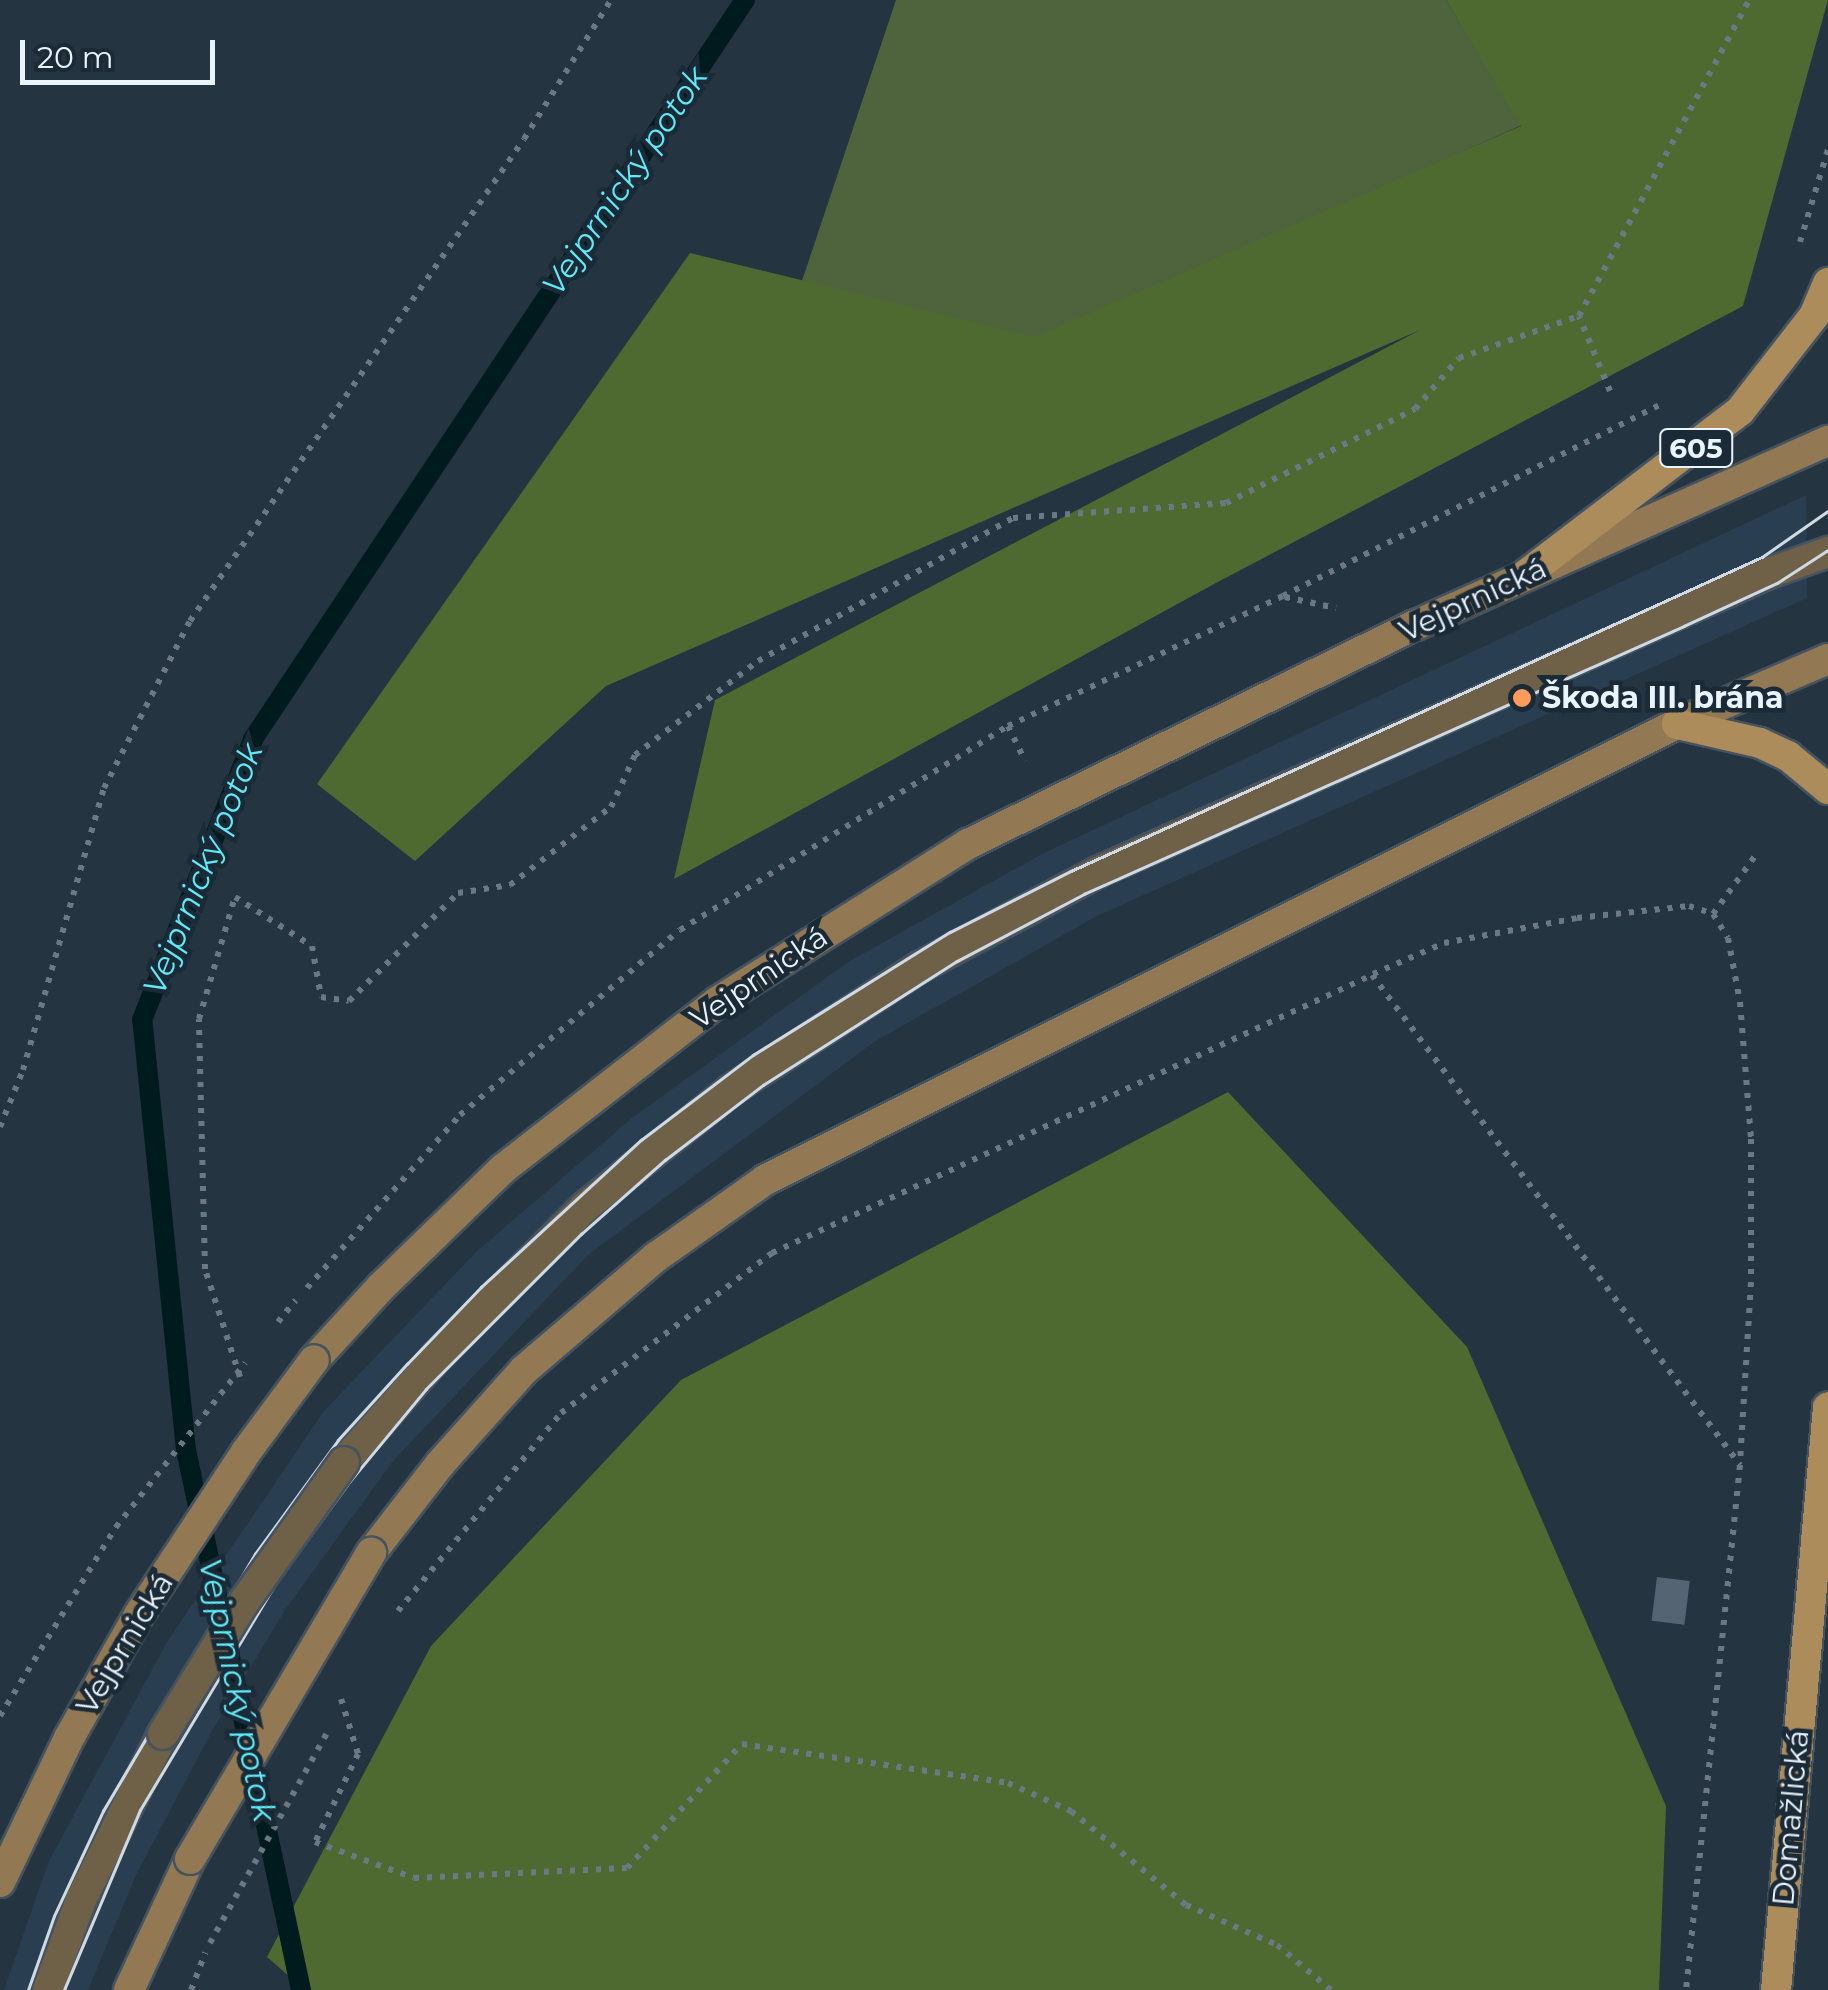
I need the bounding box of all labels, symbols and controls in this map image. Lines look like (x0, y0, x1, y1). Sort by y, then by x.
scale bar (25, 20, 220, 82)
text: 20 m (37, 39, 114, 76)
water label: Vejprnický potok (534, 59, 716, 303)
road number: 605 (1658, 425, 1734, 471)
street label: Vejprnická (1394, 550, 1552, 650)
place label: Škoda III. brána (1542, 680, 1784, 716)
marker: Škoda III. brána (1511, 687, 1533, 709)
water label: Vejprnický potok (135, 738, 271, 1000)
street label: Vejprnická (683, 919, 835, 1037)
water label: Vejprnický potok (190, 1555, 284, 1825)
street label: Vejprnická (69, 1567, 181, 1721)
street label: Domažlická (1765, 1728, 1817, 1908)

